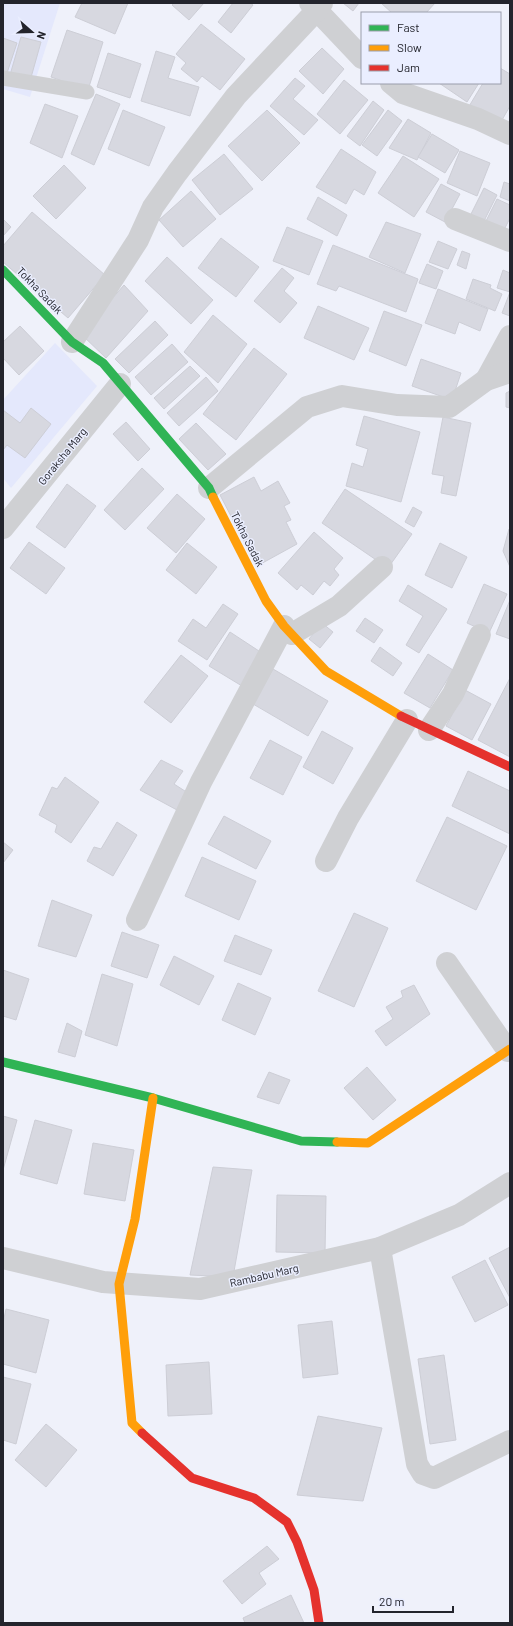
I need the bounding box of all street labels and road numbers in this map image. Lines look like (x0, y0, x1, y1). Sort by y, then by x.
street label: Tokha Sadak (15, 264, 66, 316)
street label: Goraksha Marg (35, 425, 89, 487)
street label: Tokha Sadak (229, 509, 268, 569)
street label: Rambabu Marg (228, 1261, 300, 1289)

